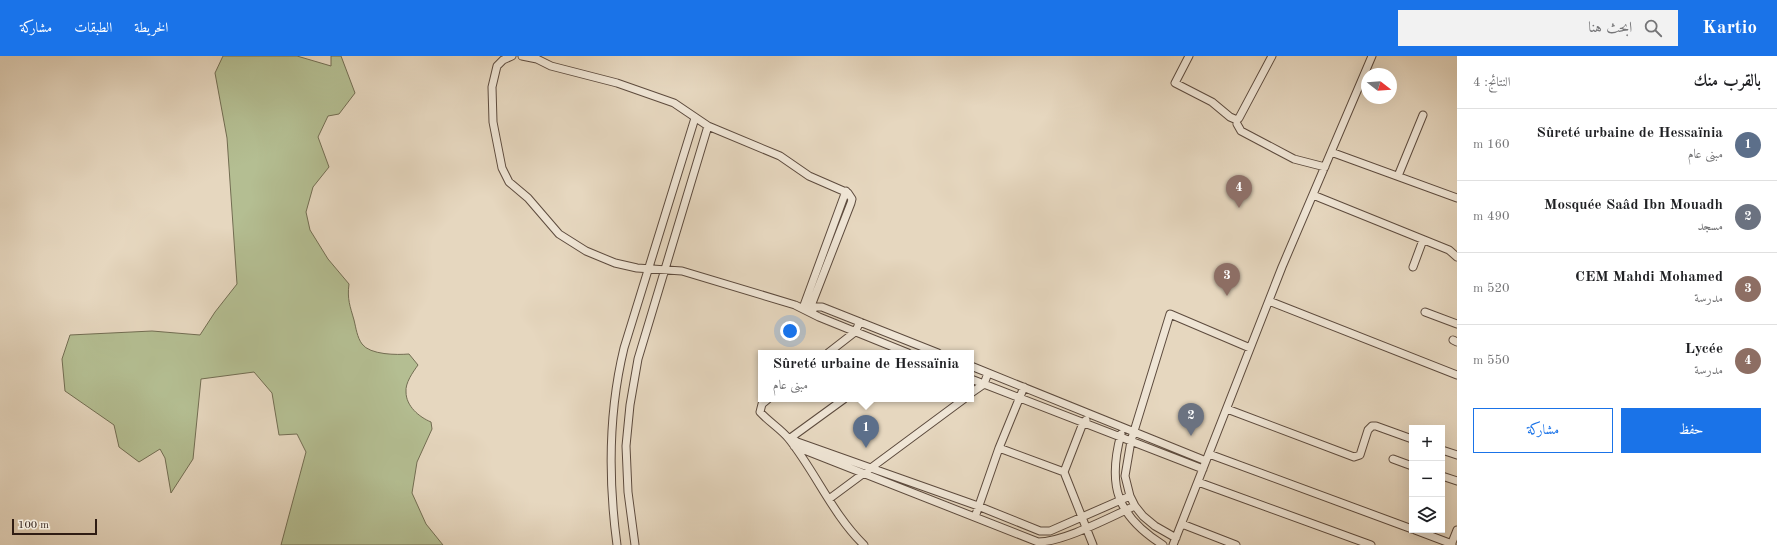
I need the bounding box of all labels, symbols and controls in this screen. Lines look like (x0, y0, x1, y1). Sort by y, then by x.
search box (1398, 10, 1678, 46)
icon: search (1642, 17, 1664, 39)
text: Kartio (1702, 19, 1757, 38)
text: مشاركة (20, 21, 52, 35)
text: الطبقات (74, 21, 112, 35)
text: الخريطة (134, 21, 168, 35)
text: ابحث هنا (1588, 21, 1632, 36)
north arrow (1361, 68, 1397, 104)
text: بالقرب منك (1693, 73, 1761, 90)
text: النتائج: 4 (1473, 76, 1511, 89)
text: Sûreté urbaine de Hessaïnia (1537, 126, 1723, 141)
text: 160 m (1473, 138, 1510, 151)
text: 1 (1744, 138, 1752, 151)
text: مبنى عام (1688, 148, 1723, 161)
pin: 4 (1226, 175, 1252, 208)
text: Mosquée Saâd Ibn Mouadh (1544, 198, 1723, 213)
text: 490 m (1473, 210, 1510, 223)
text: 2 (1744, 210, 1752, 223)
text: مسجد (1697, 220, 1723, 233)
pin: 3 (1214, 263, 1240, 296)
text: CEM Mahdi Mohamed (1575, 270, 1723, 285)
text: 520 m (1473, 282, 1510, 295)
text: 3 (1744, 282, 1752, 295)
text: مدرسة (1694, 292, 1723, 305)
your location (780, 321, 800, 341)
text: Lycée (1685, 342, 1723, 357)
popup (758, 350, 974, 402)
text: 550 m (1473, 354, 1510, 367)
text: 4 (1744, 354, 1752, 367)
text: Sûreté urbaine de Hessaïnia (773, 357, 959, 372)
text: مدرسة (1694, 364, 1723, 377)
text: مبنى عام (773, 379, 808, 392)
pin: 2 (1178, 403, 1204, 436)
button: مشاركة (1473, 408, 1613, 453)
button: حفظ (1621, 408, 1761, 453)
pin: 1 (853, 415, 879, 448)
map controls (1409, 425, 1445, 533)
button: + (1409, 425, 1445, 461)
button: − (1409, 461, 1445, 497)
button: layers (1409, 497, 1445, 533)
scale bar (12, 517, 97, 536)
text: 100 m (18, 520, 49, 531)

